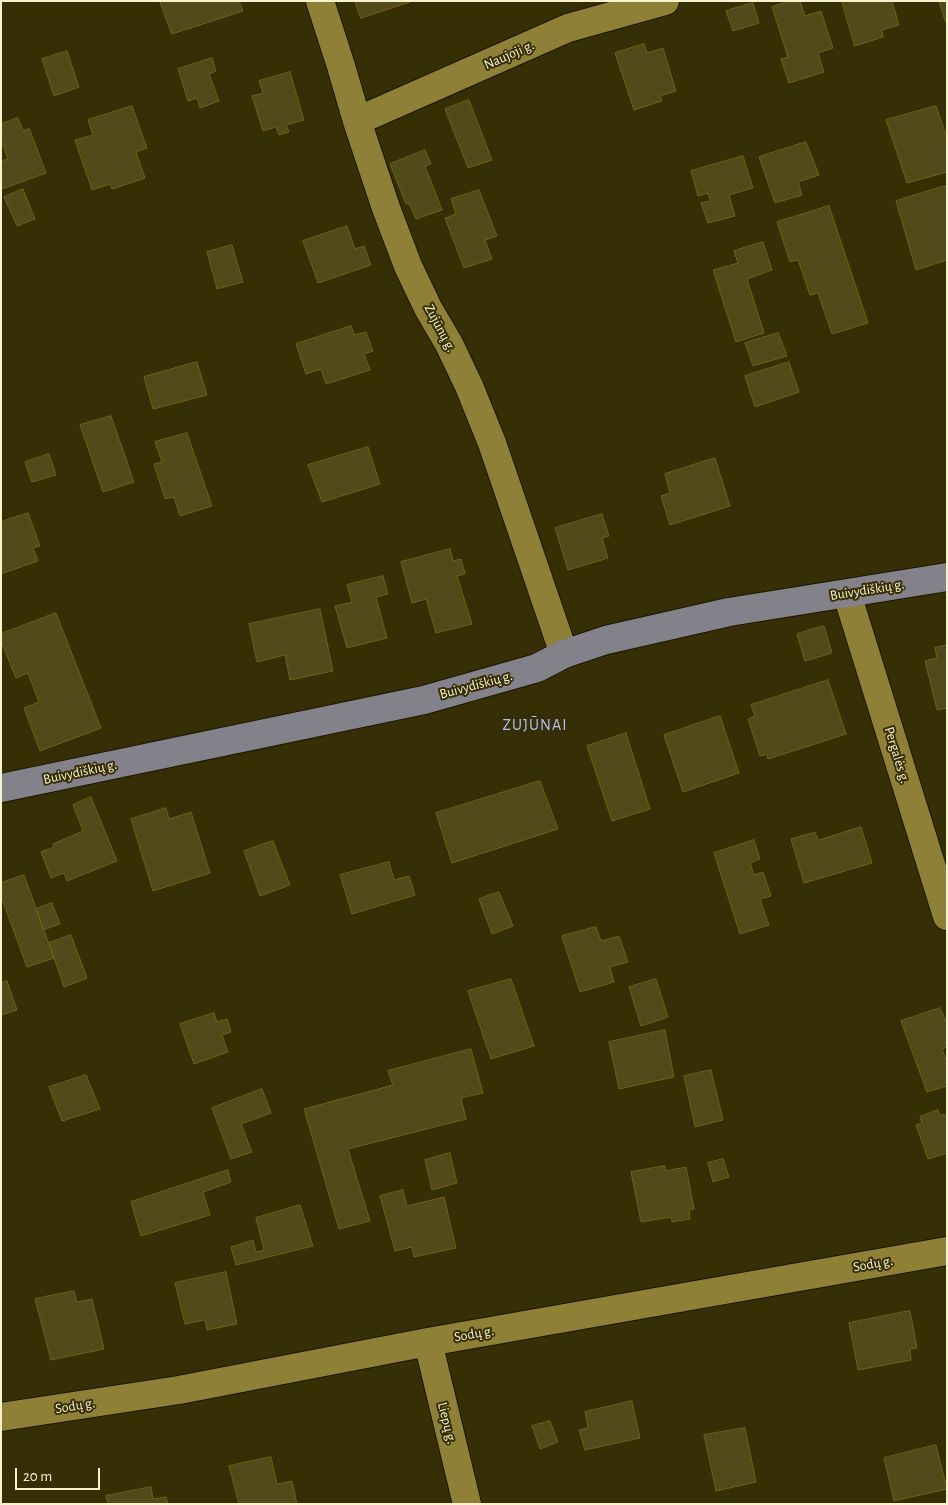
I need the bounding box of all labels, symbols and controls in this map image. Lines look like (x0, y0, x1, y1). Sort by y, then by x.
street label: Naujoji g. (481, 37, 537, 73)
street label: Zujūnų g. (420, 301, 460, 355)
street label: Buivydiškių g. (829, 576, 905, 604)
street label: Buivydiškių g. (438, 667, 514, 703)
district label: ZUJŪNAI (502, 715, 568, 735)
street label: Pergalės g. (880, 725, 914, 785)
street label: Buivydiškių g. (42, 756, 118, 788)
street label: Sodų g. (852, 1252, 894, 1276)
street label: Sodų g. (453, 1322, 495, 1346)
street label: Sodų g. (54, 1395, 96, 1417)
street label: Liepų g. (434, 1400, 460, 1446)
scale bar (18, 1458, 102, 1490)
text: 20 m (23, 1469, 52, 1484)

